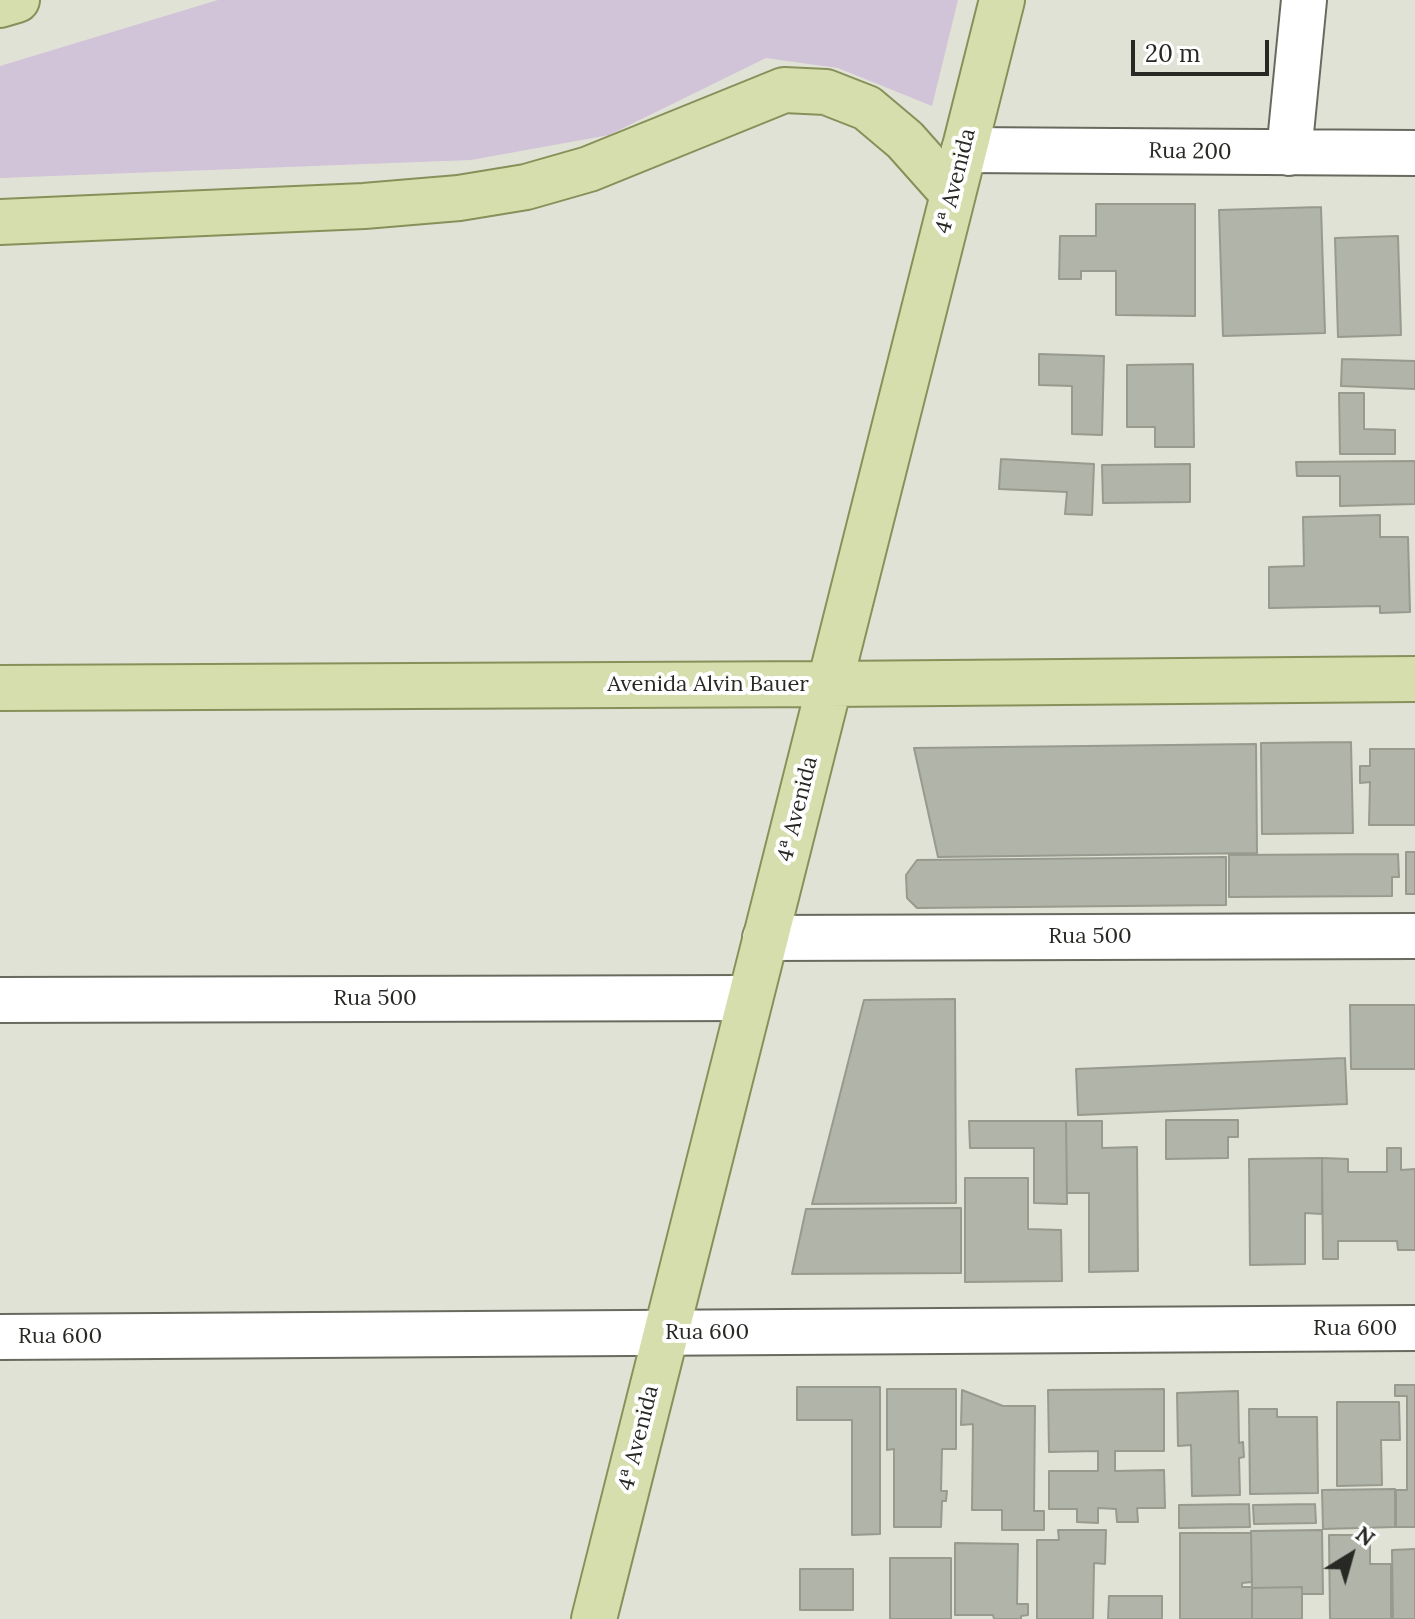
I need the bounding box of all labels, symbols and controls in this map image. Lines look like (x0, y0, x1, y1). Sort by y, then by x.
scale bar (1135, 24, 1273, 74)
text: 20 m (1145, 38, 1201, 69)
street label: 4ª Avenida (930, 126, 982, 236)
street label: Rua 200 (1148, 138, 1232, 166)
street label: Avenida Alvin Bauer (607, 672, 809, 698)
street label: 4ª Avenida (772, 754, 824, 864)
street label: Rua 500 (1048, 924, 1132, 950)
street label: Rua 500 (333, 986, 417, 1012)
street label: Rua 600 (1313, 1316, 1397, 1342)
street label: Rua 600 (665, 1320, 749, 1346)
street label: Rua 600 (18, 1324, 102, 1350)
street label: 4ª Avenida (613, 1383, 665, 1493)
north arrow (1311, 1515, 1391, 1595)
text: N (1350, 1520, 1381, 1552)

